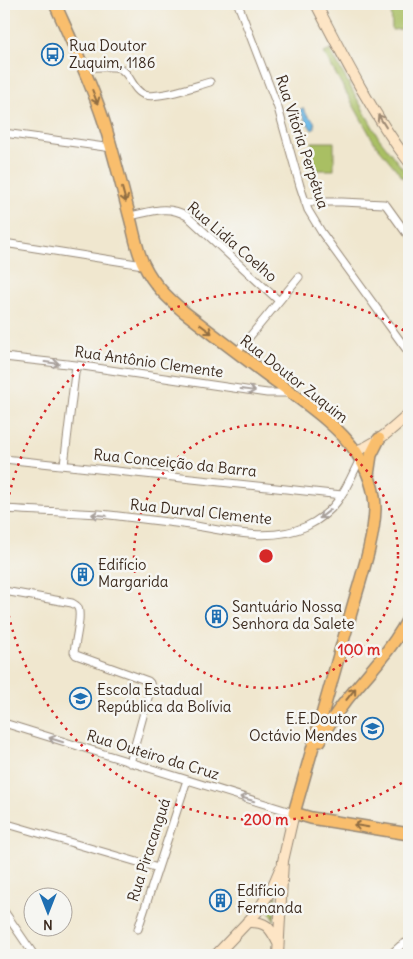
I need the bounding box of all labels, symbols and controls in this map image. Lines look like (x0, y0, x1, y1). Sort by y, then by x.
place label: Rua Doutor Zuquim, 1186 (69, 36, 155, 72)
bus stop icon: Rua Doutor Zuquim, 1186 (41, 43, 65, 67)
street label: Rua Vitória Perpétua (272, 72, 333, 212)
one-way arrow (91, 89, 100, 104)
one-way arrow (377, 115, 387, 129)
one-way arrow (120, 187, 130, 203)
street label: Rua Lidía Coelho (184, 197, 281, 286)
one-way arrow (199, 323, 212, 334)
street label: Rua Doutor Zuquim (237, 331, 352, 427)
street label: Rua Antônio Clemente (73, 342, 225, 381)
one-way arrow (44, 358, 60, 368)
one-way arrow (239, 385, 255, 395)
street label: Rua Conceição da Barra (93, 444, 258, 481)
street label: Rua Durval Clemente (129, 495, 273, 528)
one-way arrow (319, 508, 332, 519)
one-way arrow (91, 510, 107, 519)
centre of rings (257, 547, 275, 565)
place label: Edifício Margarida (98, 555, 169, 591)
building icon: Edifício Margarida (70, 562, 94, 586)
place label: Santuário Nossa Senhora da Salete (232, 597, 355, 633)
building icon: Santuário Nossa Senhora da Salete (204, 604, 228, 628)
text: 100 m (338, 640, 380, 659)
place label: Escola Estadual República da Bolívia (97, 680, 232, 716)
school or university icon: Escola Estadual República da Bolívia (69, 687, 93, 711)
one-way arrow (346, 688, 357, 701)
place label: E.E.Doutor Octávio Mendes (249, 709, 357, 745)
school or university icon: E.E.Doutor Octávio Mendes (361, 716, 385, 740)
street label: Rua Outeiro da Cruz (84, 725, 222, 784)
one-way arrow (49, 735, 65, 744)
one-way arrow (240, 793, 256, 803)
street label: Rua Piracanguá (123, 795, 174, 904)
text: 200 m (244, 810, 288, 829)
one-way arrow (353, 821, 369, 831)
place label: Edifício Fernanda (237, 881, 303, 917)
north arrow (22, 886, 72, 936)
building icon: Edifício Fernanda (209, 888, 233, 912)
text: N (43, 916, 53, 934)

